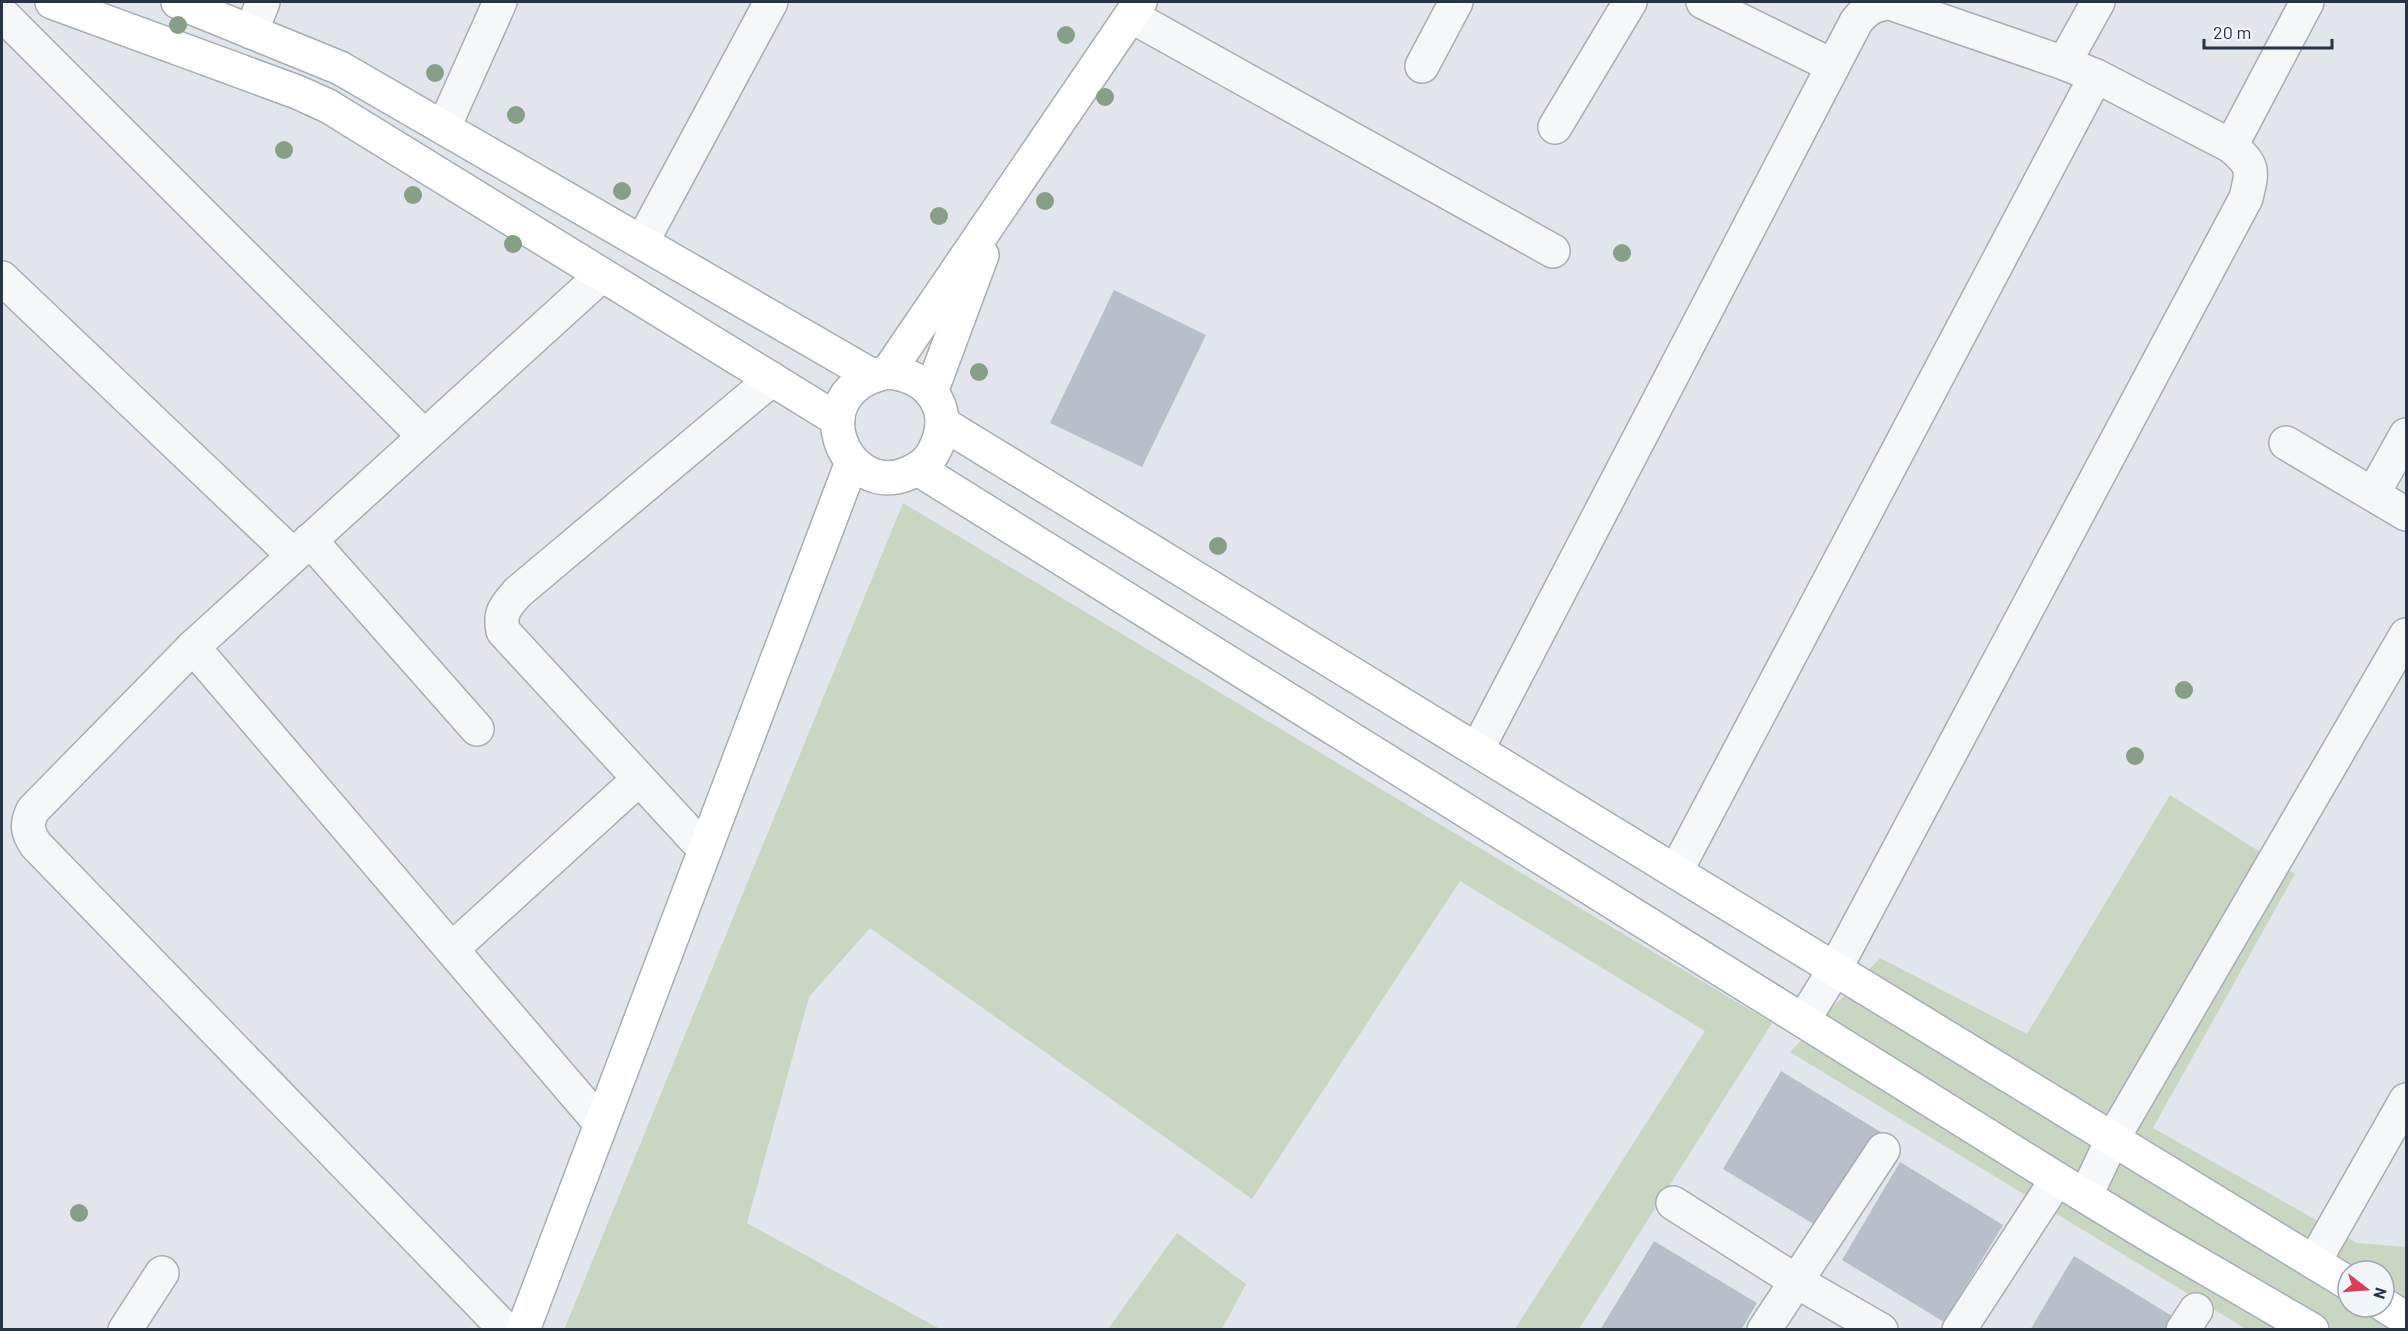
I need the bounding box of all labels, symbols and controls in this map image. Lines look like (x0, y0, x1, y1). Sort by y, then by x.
scale bar (2204, 12, 2332, 50)
text: 20 m (2213, 21, 2251, 43)
north arrow (2336, 1259, 2396, 1319)
text: N (2370, 1286, 2391, 1301)

